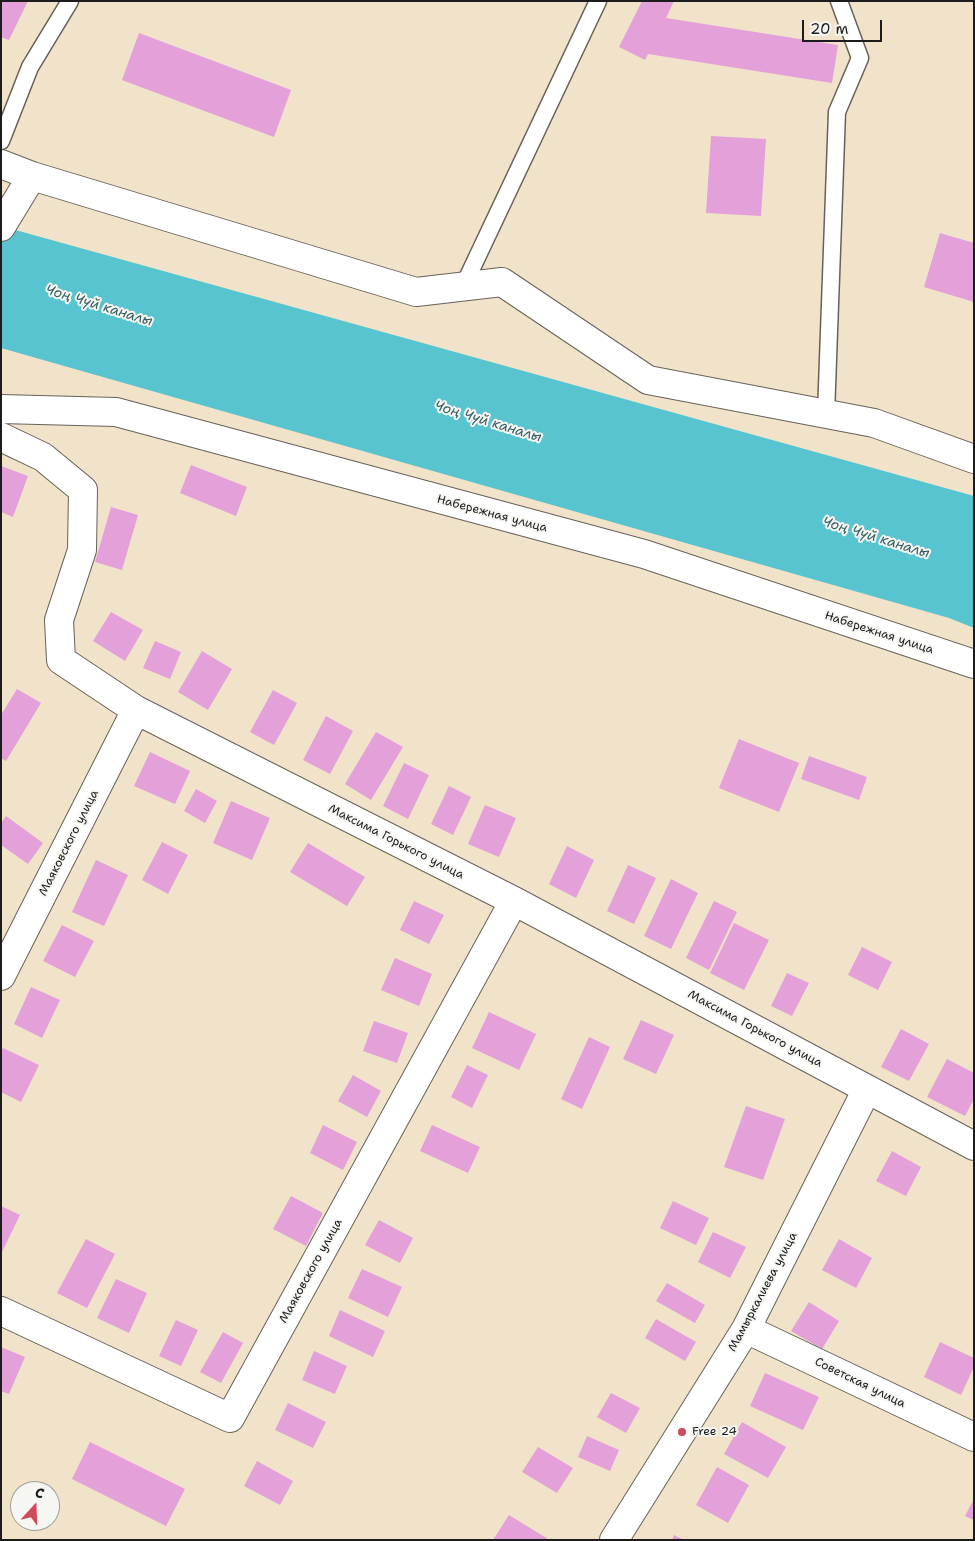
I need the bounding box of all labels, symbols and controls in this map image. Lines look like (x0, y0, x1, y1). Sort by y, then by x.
scale bar (805, 10, 885, 42)
text: 20 m (810, 19, 849, 39)
water label: Чоң Чүй каналы (43, 282, 155, 330)
water label: Чоң Чүй каналы (432, 398, 544, 446)
street label: Набережная улица (435, 492, 549, 536)
water label: Чоң Чүй каналы (820, 514, 932, 562)
street label: Набережная улица (823, 609, 935, 657)
street label: Маяковского улица (36, 788, 102, 898)
street label: Максима Горького улица (326, 801, 466, 883)
street label: Максима Горького улица (685, 987, 825, 1071)
street label: Маяковского улица (276, 1216, 346, 1326)
street label: Мамыркалиева улица (725, 1230, 801, 1354)
street label: Советская улица (812, 1355, 908, 1411)
place label: Free 24 (692, 1425, 737, 1439)
marker: Free 24 (676, 1426, 688, 1438)
north arrow (10, 1481, 60, 1531)
text: С (33, 1483, 47, 1503)

